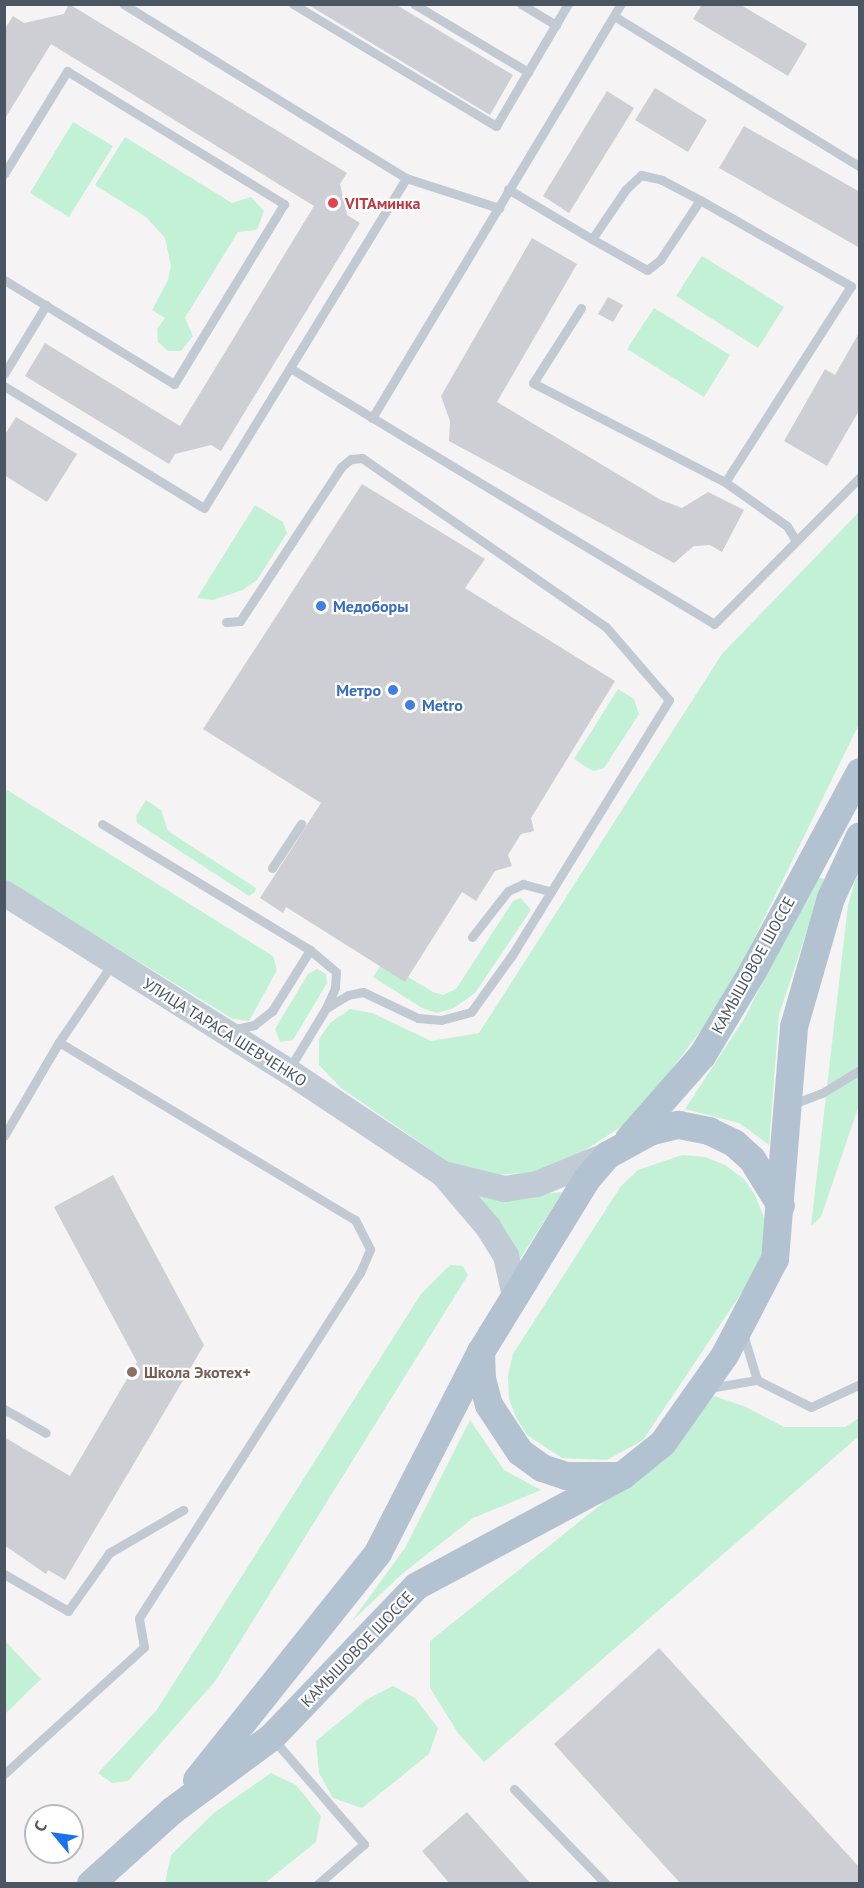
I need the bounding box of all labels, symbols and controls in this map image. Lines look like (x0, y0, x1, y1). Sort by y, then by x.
place label: VITAминка (345, 193, 420, 213)
marker: VITAминка (326, 196, 340, 210)
place label: Медоборы (333, 596, 409, 616)
marker: Медоборы (314, 599, 328, 613)
place label: Метро (336, 680, 381, 700)
marker: Метро (386, 683, 400, 697)
place label: Metro (422, 695, 463, 715)
marker: Metro (403, 698, 417, 712)
street label: КАМЫШОВОЕ ШОССЕ (707, 893, 799, 1037)
street label: УЛИЦА ТАРАСА ШЕВЧЕНКО (139, 973, 311, 1091)
place label: Школа Экотех+ (144, 1362, 251, 1382)
marker: Школа Экотех+ (125, 1365, 139, 1379)
street label: КАМЫШОВОЕ ШОССЕ (297, 1587, 417, 1711)
north arrow (24, 1804, 84, 1864)
text: С (29, 1817, 51, 1835)

